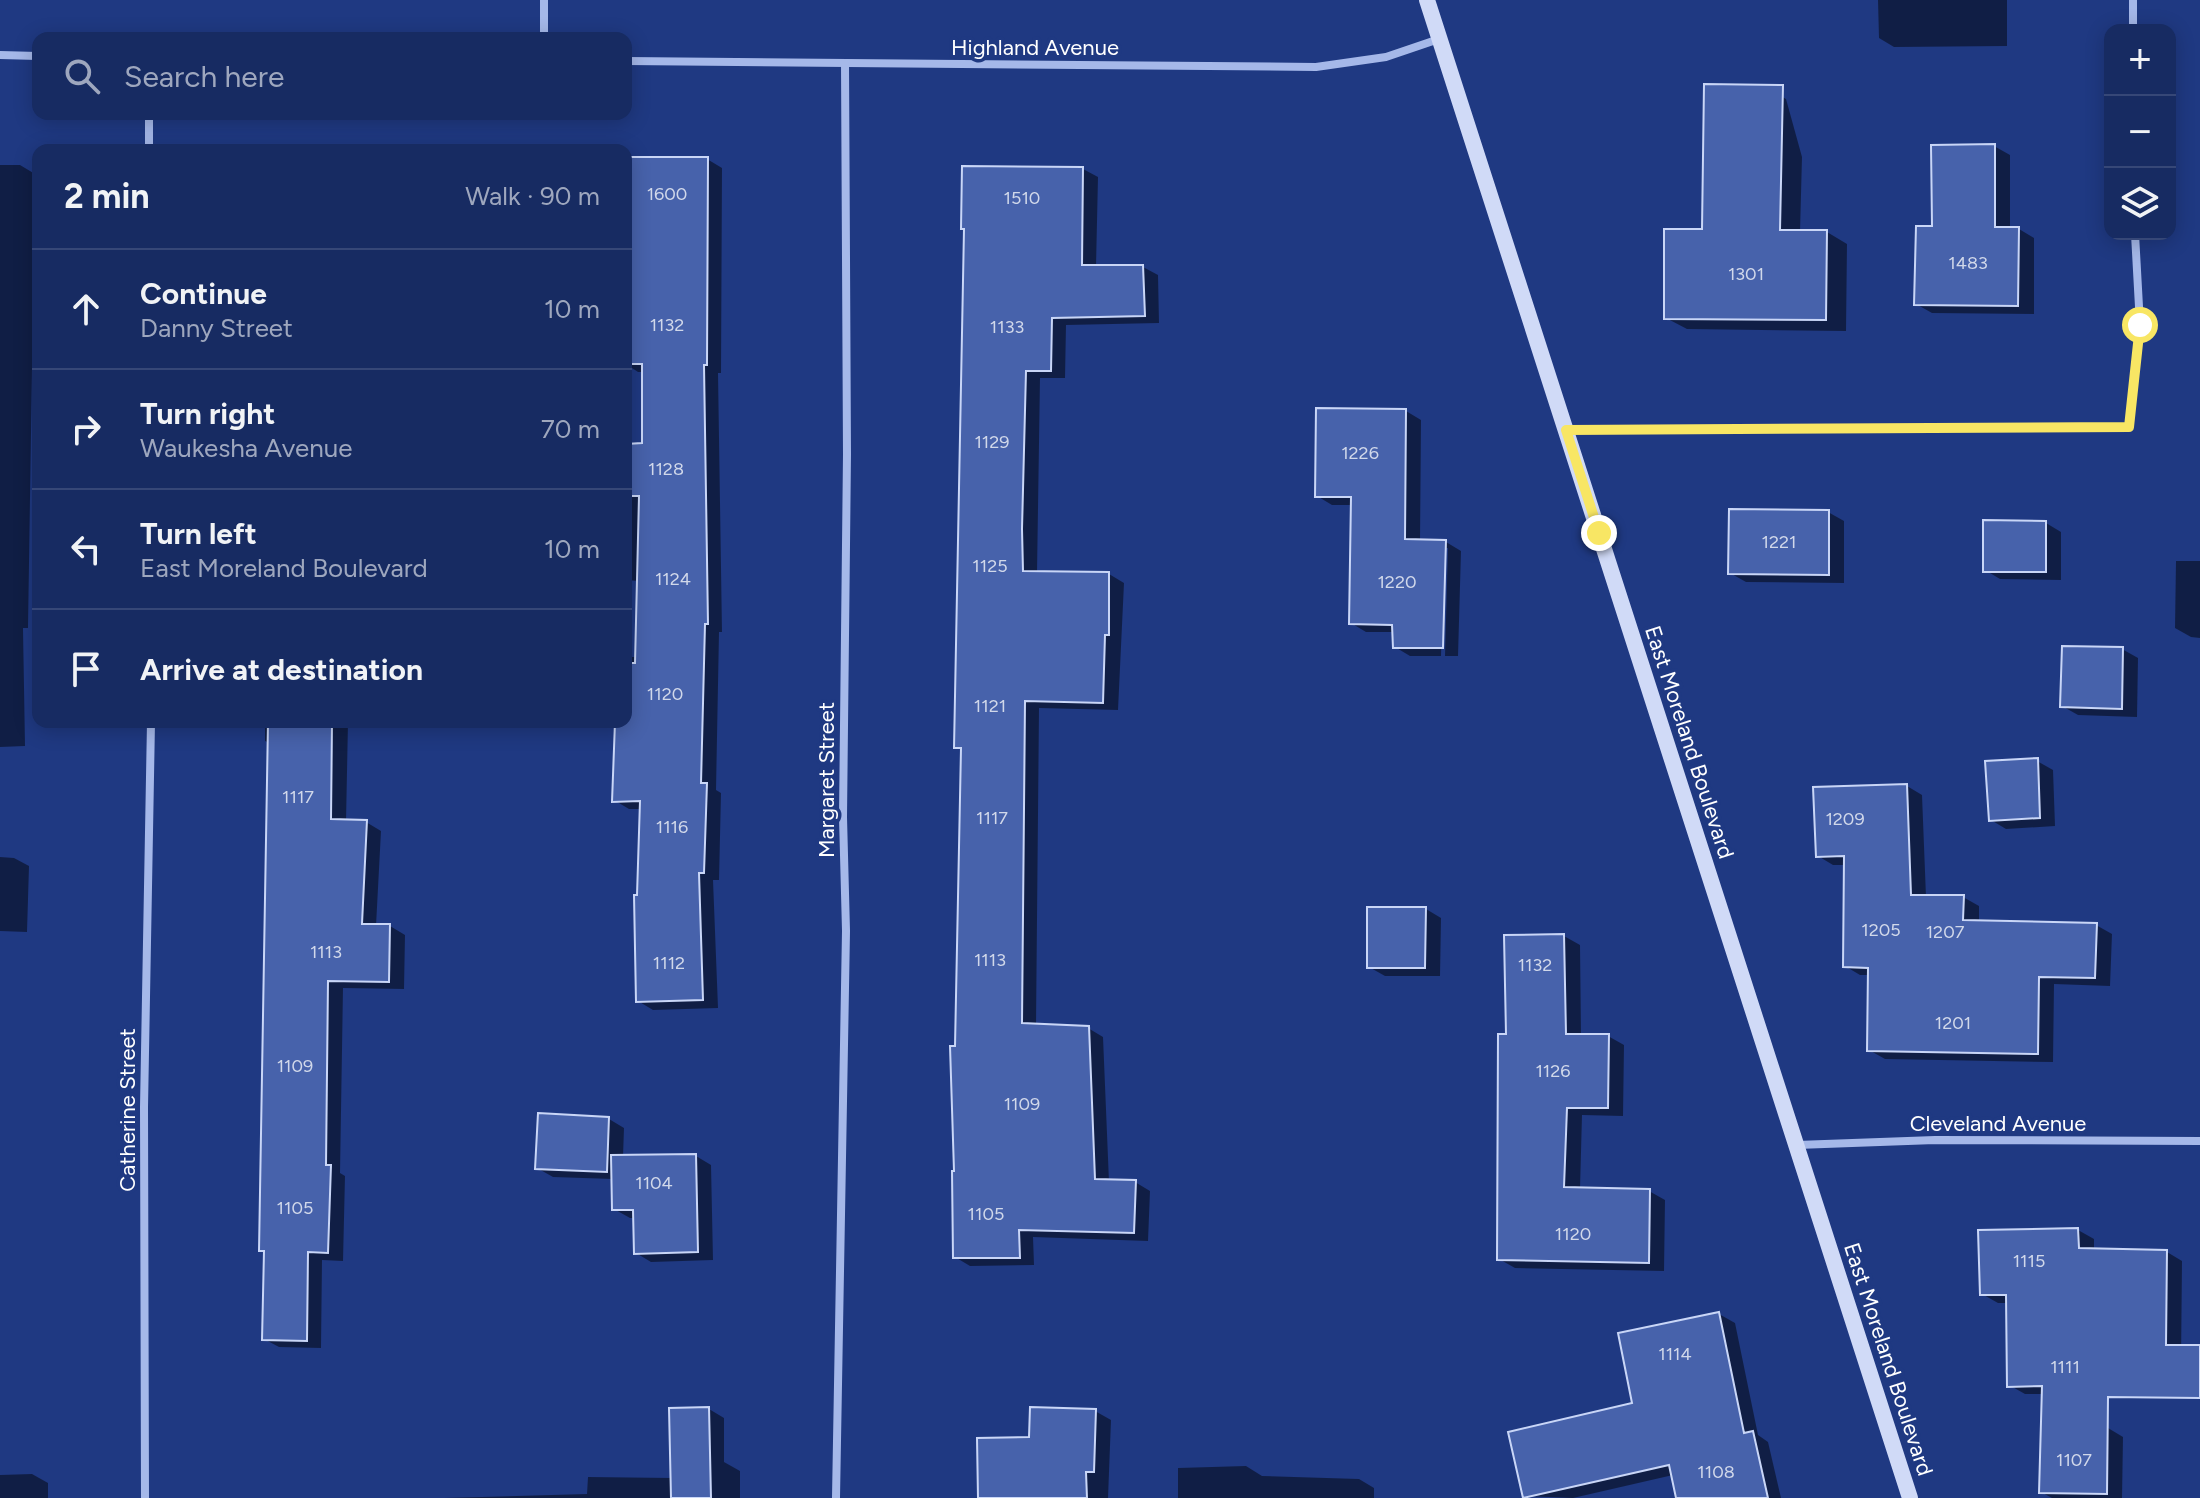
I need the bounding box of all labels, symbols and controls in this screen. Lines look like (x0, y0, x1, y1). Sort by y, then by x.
map controls (2104, 24, 2176, 240)
button: + (2104, 24, 2176, 96)
search box (32, 32, 632, 120)
street label: Highland Avenue (951, 34, 1119, 61)
icon: search (60, 54, 104, 98)
text: Search here (124, 58, 284, 95)
button: − (2104, 96, 2176, 168)
button: layers (2104, 168, 2176, 240)
text: 2 min (64, 176, 150, 217)
text: Walk · 90 m (465, 180, 600, 212)
house number: 1600 (647, 183, 687, 205)
house number: 1510 (1004, 187, 1040, 209)
house number: 1483 (1948, 252, 1988, 274)
house number: 1301 (1728, 263, 1764, 285)
text: Continue (140, 275, 267, 312)
icon: ahead (64, 287, 108, 331)
text: 10 m (544, 293, 600, 325)
route start (2122, 307, 2158, 343)
text: Danny Street (140, 312, 293, 344)
house number: 1132 (650, 314, 684, 336)
house number: 1133 (990, 316, 1024, 338)
text: Turn right (140, 395, 275, 432)
icon: right (64, 407, 108, 451)
text: 70 m (541, 413, 600, 445)
house number: 1129 (974, 431, 1010, 453)
text: Waukesha Avenue (140, 432, 352, 464)
house number: 1226 (1341, 442, 1379, 464)
house number: 1128 (648, 458, 684, 480)
text: Turn left (140, 515, 257, 552)
route end (1581, 515, 1617, 551)
icon: left (64, 527, 108, 571)
house number: 1221 (1762, 531, 1797, 553)
text: 10 m (544, 533, 600, 565)
text: East Moreland Boulevard (140, 552, 428, 584)
house number: 1125 (972, 555, 1008, 577)
house number: 1124 (655, 568, 691, 590)
house number: 1220 (1377, 571, 1417, 593)
street label: East Moreland Boulevard (1639, 622, 1740, 862)
icon: arrive (64, 647, 108, 691)
text: Arrive at destination (140, 651, 423, 688)
house number: 1120 (647, 683, 683, 705)
house number: 1121 (974, 695, 1006, 717)
street label: Margaret Street (813, 702, 840, 858)
house number: 1117 (282, 786, 314, 808)
house number: 1117 (976, 807, 1008, 829)
house number: 1209 (1825, 808, 1865, 830)
house number: 1116 (656, 816, 688, 838)
house number: 1205 (1861, 919, 1901, 941)
house number: 1207 (1926, 921, 1965, 943)
house number: 1113 (310, 941, 342, 963)
house number: 1113 (974, 949, 1006, 971)
house number: 1112 (653, 952, 685, 974)
house number: 1132 (1518, 954, 1552, 976)
house number: 1201 (1935, 1012, 1971, 1034)
street label: Catherine Street (114, 1028, 141, 1192)
house number: 1109 (277, 1055, 313, 1077)
house number: 1126 (1535, 1060, 1571, 1082)
house number: 1109 (1004, 1093, 1040, 1115)
street label: Cleveland Avenue (1910, 1110, 2086, 1137)
house number: 1104 (635, 1172, 673, 1194)
house number: 1105 (277, 1197, 313, 1219)
house number: 1105 (968, 1203, 1004, 1225)
house number: 1120 (1555, 1223, 1591, 1245)
street label: East Moreland Boulevard (1838, 1239, 1939, 1479)
house number: 1115 (2013, 1250, 2045, 1272)
house number: 1114 (1658, 1343, 1692, 1365)
house number: 1111 (2050, 1356, 2080, 1378)
house number: 1107 (2056, 1449, 2092, 1471)
house number: 1108 (1697, 1461, 1735, 1483)

